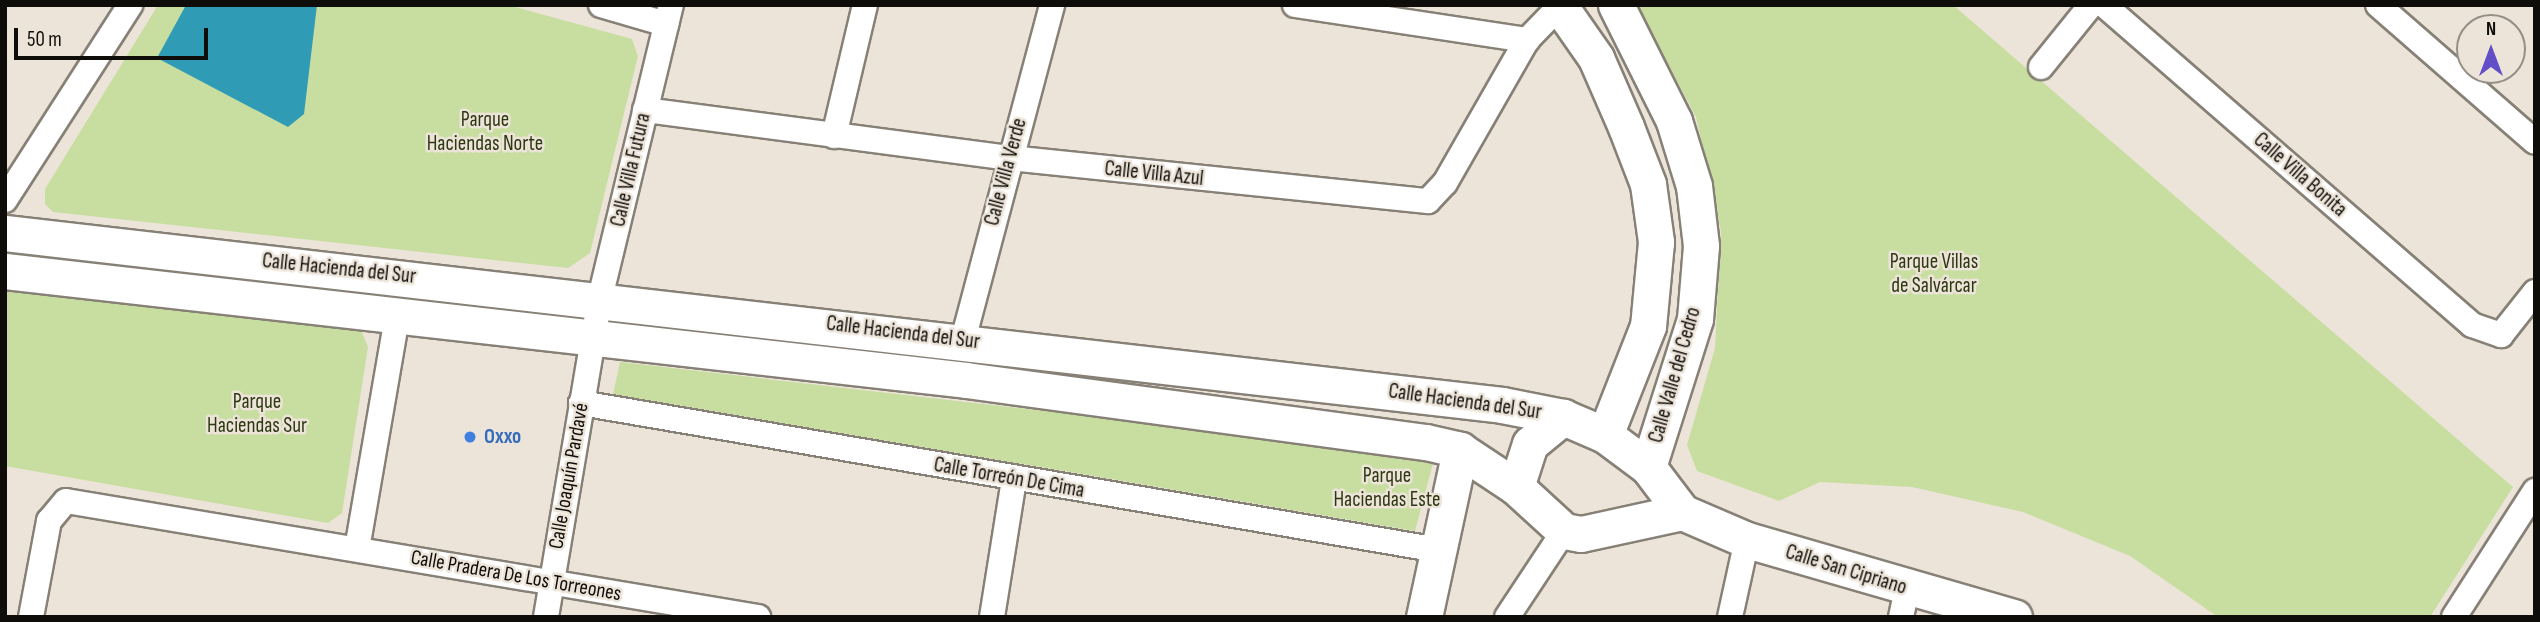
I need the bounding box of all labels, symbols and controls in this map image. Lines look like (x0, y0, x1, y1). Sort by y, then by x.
scale bar (18, 14, 212, 58)
north arrow (2456, 14, 2526, 84)
text: N (2486, 18, 2496, 41)
text: 50 m (27, 27, 62, 52)
park label: Parque Haciendas Norte (427, 107, 543, 157)
street label: Calle Villa Futura (606, 111, 656, 229)
street label: Calle Villa Verde (980, 116, 1032, 228)
street label: Calle Villa Bonita (2248, 128, 2352, 222)
street label: Calle Villa Azul (1103, 156, 1205, 192)
street label: Calle Hacienda del Sur (261, 248, 417, 290)
park label: Parque Villas de Salvárcar (1890, 249, 1978, 299)
street label: Calle Valle del Cedro (1644, 304, 1706, 446)
street label: Calle Hacienda del Sur (825, 311, 981, 355)
street label: Calle Hacienda del Sur (1387, 379, 1543, 425)
park label: Parque Haciendas Sur (207, 389, 307, 439)
street label: Calle Joaquín Pardavé (544, 401, 594, 551)
place label: Oxxo (484, 424, 521, 450)
marker: Oxxo (462, 429, 478, 445)
street label: Calle Torreón De Cima (932, 452, 1086, 504)
park label: Parque Haciendas Este (1333, 463, 1441, 513)
street label: Calle San Cipriano (1782, 540, 1910, 600)
street label: Calle Pradera De Los Torreones (409, 545, 623, 607)

